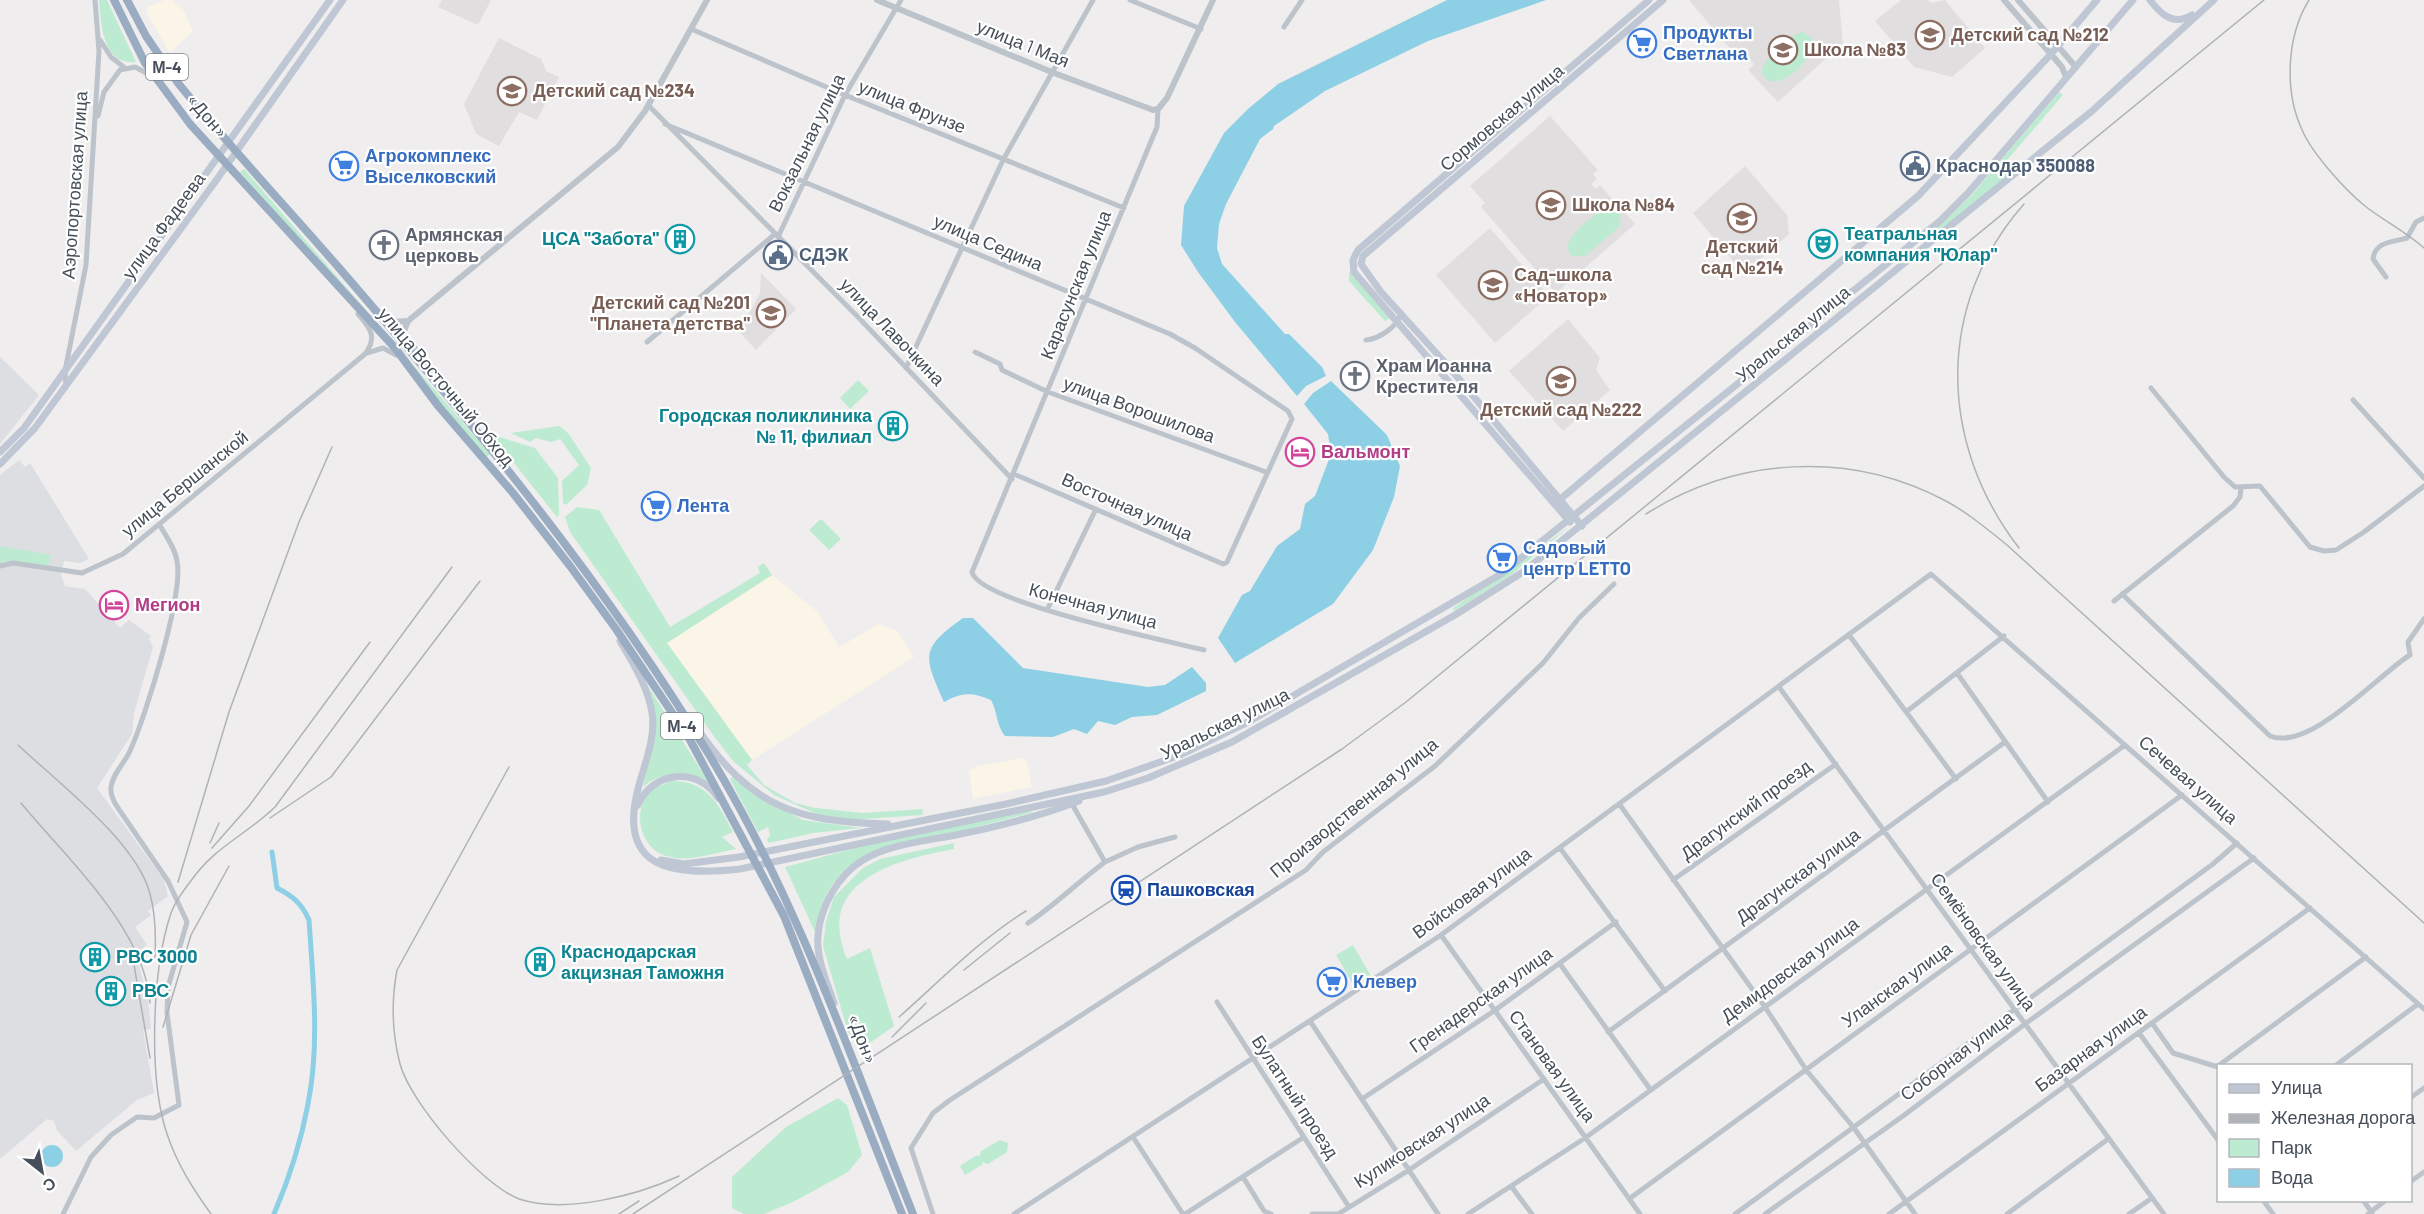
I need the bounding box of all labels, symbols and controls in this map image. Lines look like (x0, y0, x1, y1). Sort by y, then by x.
street label: улица 1 Мая (974, 15, 1073, 72)
school or university icon: Детский сад №212 (1914, 19, 1946, 51)
place label: Продукты Светлана (1663, 21, 1753, 64)
place label: Детский сад №212 (1951, 23, 2109, 45)
supermarket icon: Продукты Светлана (1626, 27, 1658, 59)
school or university icon: Школа №83 (1767, 34, 1799, 66)
place label: Школа №83 (1804, 38, 1906, 60)
road number: М-4 (146, 54, 188, 80)
street label: Сормовская улица (1435, 58, 1569, 175)
street label: Вокзальная улица (763, 69, 850, 215)
school or university icon: Детский сад №234 (496, 75, 528, 107)
street label: улица Фрунзе (856, 75, 969, 138)
place label: Детский сад №234 (533, 79, 695, 101)
street label: Аэропортовская улица (56, 89, 92, 280)
street label: «Дон» (182, 89, 233, 142)
place label: Агрокомплекс Выселковский (365, 144, 496, 187)
supermarket icon: Агрокомплекс Выселковский (328, 150, 360, 182)
public building icon: Краснодар 350088 (1899, 150, 1931, 182)
place label: Краснодар 350088 (1936, 154, 2095, 176)
street label: улица Фадеева (117, 167, 210, 283)
school or university icon: Школа №84 (1535, 189, 1567, 221)
place label: Школа №84 (1572, 193, 1675, 215)
school or university icon: Детский сад №214 (1726, 202, 1758, 234)
street label: Карасунская улица (1035, 206, 1115, 362)
street label: улица Седина (931, 209, 1047, 275)
place label: Театральная компания "Юлар" (1844, 222, 1998, 265)
place label: Армянская церковь (405, 223, 503, 266)
building icon: ЦСА "Забота" (664, 223, 696, 255)
place label: ЦСА "Забота" (542, 227, 660, 249)
theatre icon: Театральная компания "Юлар" (1807, 228, 1839, 260)
church icon: Армянская церковь (368, 229, 400, 261)
place label: Детский сад №214 (1701, 235, 1783, 278)
public building icon: СДЭК (762, 239, 794, 271)
place label: СДЭК (799, 243, 849, 265)
place label: Сад-школа «Новатор» (1514, 263, 1613, 306)
school or university icon: Сад-школа «Новатор» (1477, 269, 1509, 301)
street label: улица Лавочкина (836, 273, 950, 390)
street label: Уральская улица (1731, 280, 1855, 386)
place label: Детский сад №201 "Планета детства" (590, 291, 751, 334)
school or university icon: Детский сад №201 "Планета детства" (755, 297, 787, 329)
street label: улица Восточный Обход (374, 303, 520, 471)
place label: Храм Иоанна Крестителя (1376, 354, 1493, 397)
church icon: Храм Иоанна Крестителя (1339, 360, 1371, 392)
school or university icon: Детский сад №222 (1545, 365, 1577, 397)
street label: улица Ворошилова (1061, 371, 1219, 447)
place label: Детский сад №222 (1480, 398, 1642, 420)
place label: Городская поликлиника № 11, филиал (659, 404, 873, 447)
building icon: Городская поликлиника № 11, филиал (877, 410, 909, 442)
street label: улица Бершанской (117, 425, 252, 541)
hotel icon: Вальмонт (1284, 436, 1316, 468)
place label: Вальмонт (1321, 440, 1410, 462)
street label: Восточная улица (1059, 467, 1197, 545)
supermarket icon: Лента (640, 490, 672, 522)
place label: Лента (677, 494, 730, 516)
place label: Садовый центр LETTO (1523, 536, 1631, 579)
supermarket icon: Садовый центр LETTO (1486, 542, 1518, 574)
street label: Конечная улица (1027, 577, 1161, 633)
hotel icon: Мегион (98, 589, 130, 621)
place label: Мегион (135, 593, 200, 615)
street label: Уральская улица (1157, 682, 1293, 764)
road number: М-4 (661, 713, 703, 739)
street label: Сечевая улица (2135, 730, 2243, 829)
street label: Производственная улица (1265, 732, 1443, 882)
street label: Драгунский проезд (1676, 754, 1815, 864)
street label: Драгунская улица (1731, 822, 1864, 928)
street label: Войсковая улица (1408, 841, 1536, 943)
street label: Семёновская улица (1926, 868, 2042, 1015)
station icon: Пашковская (1110, 874, 1142, 906)
place label: Пашковская (1147, 878, 1255, 900)
street label: Демидовская улица (1716, 911, 1863, 1026)
street label: Уланская улица (1837, 936, 1957, 1032)
place label: Краснодарская акцизная Таможня (561, 940, 725, 983)
building icon: РВС 3000 (79, 941, 111, 973)
street label: Гренадерская улица (1405, 941, 1557, 1057)
place label: РВС 3000 (116, 945, 197, 967)
building icon: Краснодарская акцизная Таможня (524, 946, 556, 978)
supermarket icon: Клевер (1316, 966, 1348, 998)
place label: Клевер (1353, 970, 1417, 992)
building icon: РВС (95, 975, 127, 1007)
place label: РВС (132, 979, 169, 1001)
street label: Базарная улица (2030, 1000, 2151, 1096)
street label: Становая улица (1505, 1005, 1601, 1127)
street label: Соборная улица (1895, 1005, 2018, 1105)
street label: «Дон» (843, 1011, 882, 1067)
street label: Булатный проезд (1248, 1031, 1344, 1163)
legend (2217, 1064, 2412, 1202)
text: Улица (2271, 1076, 2323, 1098)
street label: Куликовская улица (1350, 1088, 1494, 1192)
text: Железная дорога (2271, 1106, 2416, 1128)
text: Парк (2271, 1136, 2312, 1158)
north arrow (12, 1142, 72, 1202)
text: Вода (2271, 1166, 2314, 1188)
text: С (40, 1174, 60, 1197)

